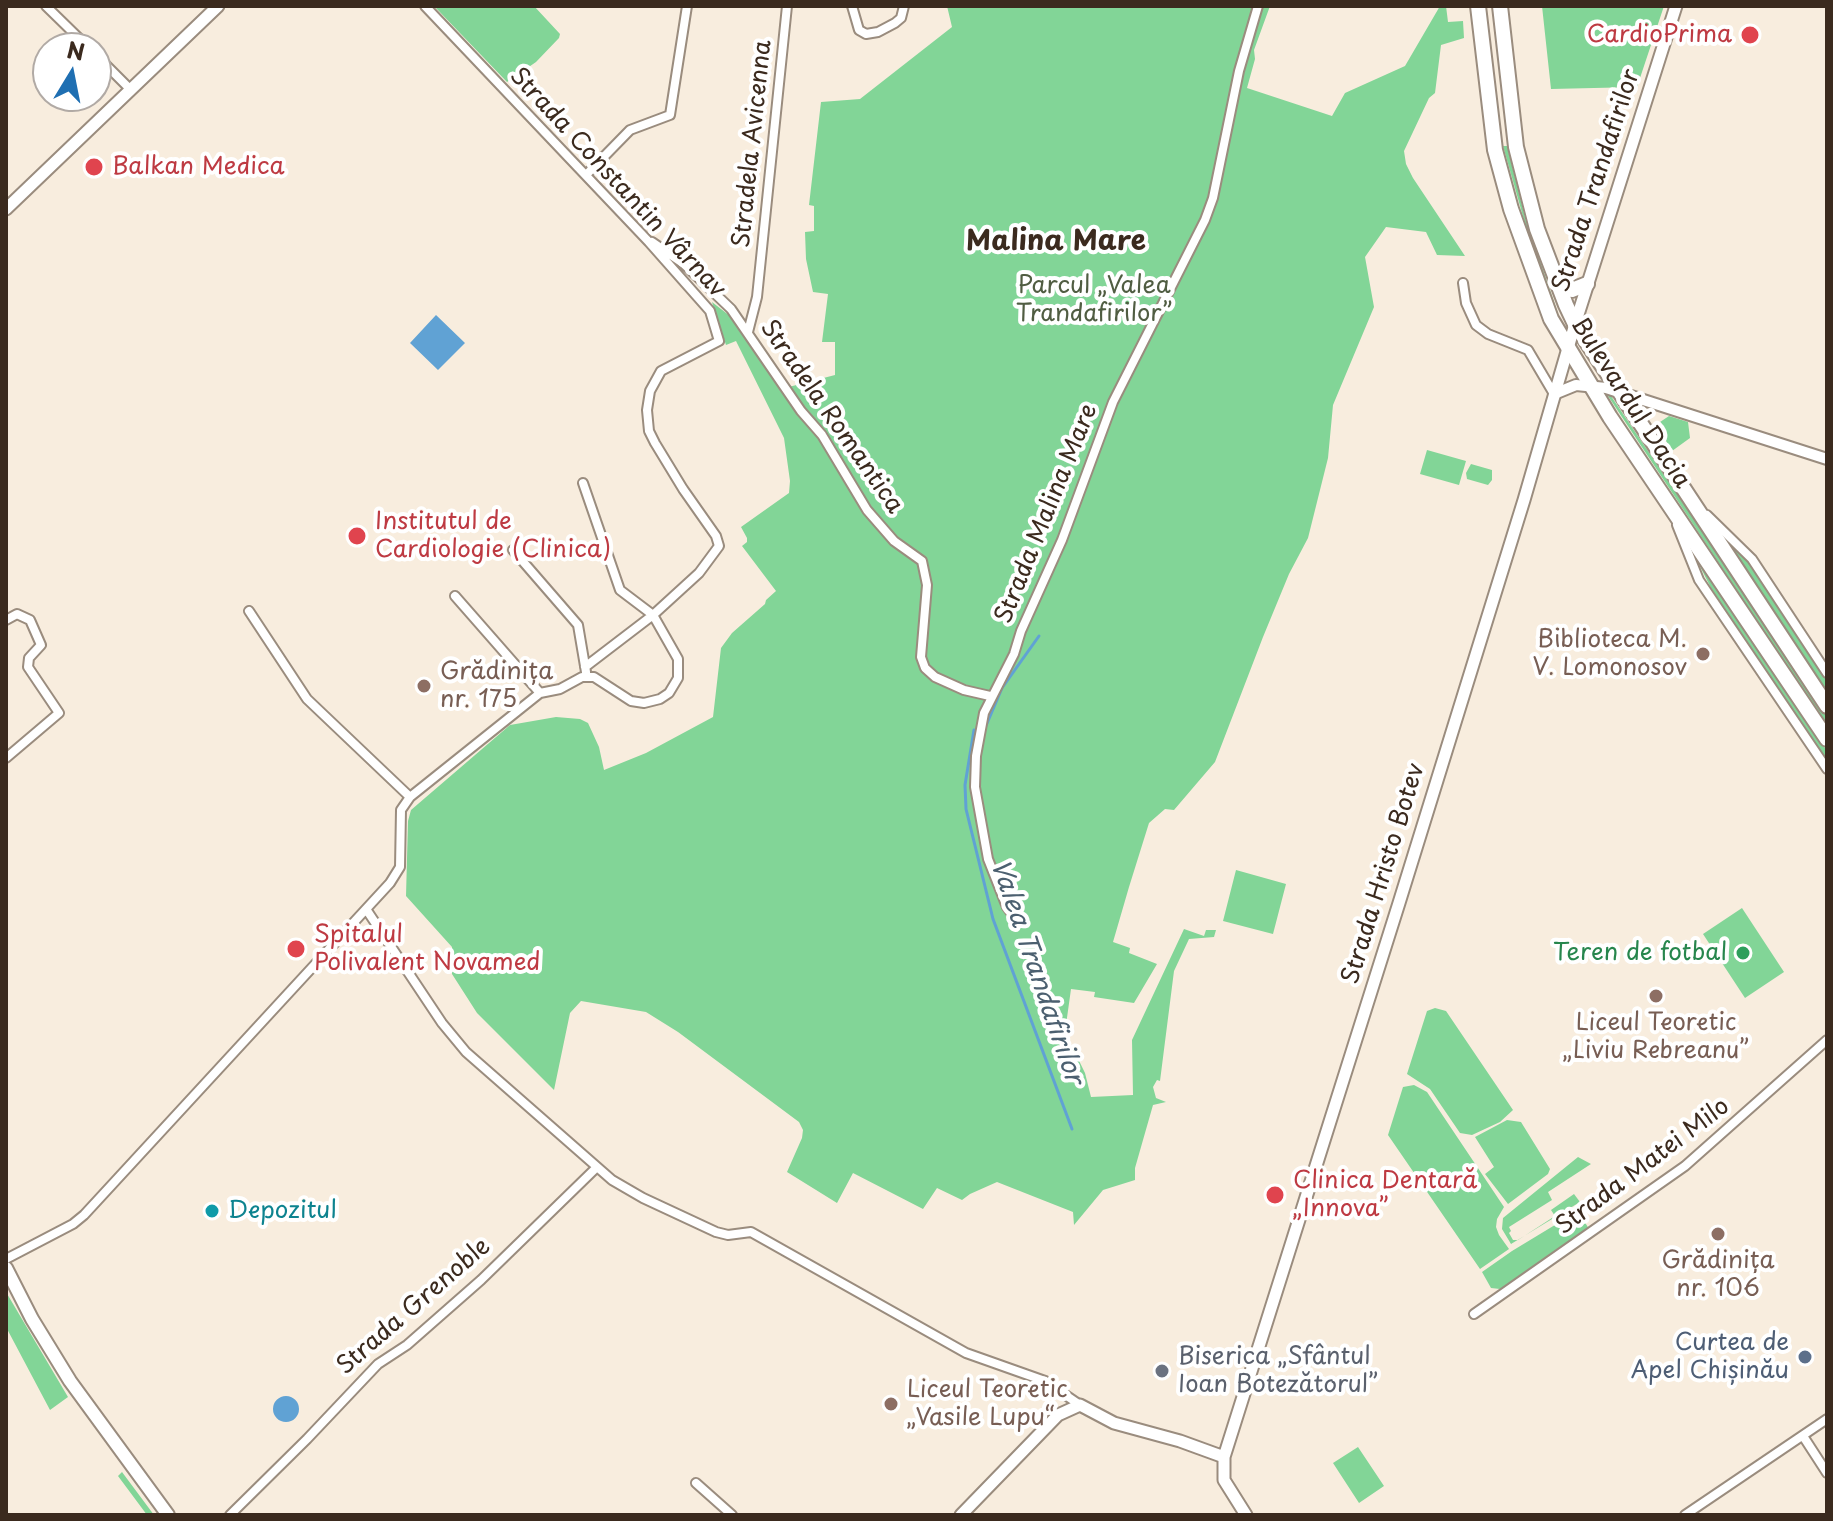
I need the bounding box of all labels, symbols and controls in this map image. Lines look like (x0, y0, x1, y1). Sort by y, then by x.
place label: CardioPrima (1587, 21, 1732, 49)
marker: CardioPrima (1739, 24, 1761, 46)
north arrow (32, 32, 112, 112)
text: N (64, 32, 87, 68)
street label: Stradela Avicenna (728, 39, 778, 249)
street label: Strada Constantin Vârnav (503, 62, 731, 304)
street label: Strada Trandafirilor (1547, 66, 1647, 296)
place label: Balkan Medica (112, 153, 285, 181)
marker: Balkan Medica (83, 156, 105, 178)
district label: Malina Mare (966, 225, 1146, 259)
park label: Parcul „Valea Trandafirilor” (1016, 272, 1172, 328)
street label: Bulevardul Dacia (1564, 312, 1696, 494)
street label: Stradela Romantica (753, 315, 909, 519)
street label: Strada Malina Mare (990, 400, 1104, 628)
place label: Institutul de Cardiologie (Clinica) (375, 508, 611, 564)
marker: Institutul de Cardiologie (Clinica) (346, 525, 368, 547)
place label: Biblioteca M. V. Lomonosov (1533, 626, 1687, 682)
marker: Biblioteca M. V. Lomonosov (1694, 645, 1712, 663)
place label: Grădinița nr. 175 (440, 658, 553, 714)
marker: Grădinița nr. 175 (415, 677, 433, 695)
street label: Strada Hristo Botev (1337, 760, 1431, 988)
water label: Valea Trandafirilor (983, 855, 1089, 1089)
place label: Spitalul Polivalent Novamed (314, 921, 540, 977)
marker: Spitalul Polivalent Novamed (285, 938, 307, 960)
place label: Teren de fotbal (1553, 939, 1727, 967)
marker: Teren de fotbal (1734, 944, 1752, 962)
marker: Liceul Teoretic „Liviu Rebreanu” (1647, 987, 1665, 1005)
place label: Liceul Teoretic „Liviu Rebreanu” (1563, 1009, 1749, 1065)
street label: Strada Matei Milo (1551, 1092, 1735, 1242)
place label: Clinica Dentară „Innova” (1293, 1167, 1477, 1223)
marker: Clinica Dentară „Innova” (1264, 1184, 1286, 1206)
place label: Depozitul (228, 1197, 337, 1225)
marker: Depozitul (203, 1202, 221, 1220)
marker: Grădinița nr. 106 (1709, 1225, 1727, 1243)
street label: Strada Grenoble (332, 1233, 496, 1381)
place label: Grădinița nr. 106 (1661, 1247, 1775, 1303)
place label: Curtea de Apel Chișinău (1631, 1329, 1789, 1385)
place label: Biserica „Sfântul Ioan Botezătorul” (1178, 1343, 1378, 1399)
marker: Curtea de Apel Chișinău (1796, 1348, 1814, 1366)
marker: Biserica „Sfântul Ioan Botezătorul” (1153, 1362, 1171, 1380)
place label: Liceul Teoretic „Vasile Lupu“ (907, 1376, 1068, 1432)
marker: Liceul Teoretic „Vasile Lupu“ (882, 1395, 900, 1413)

